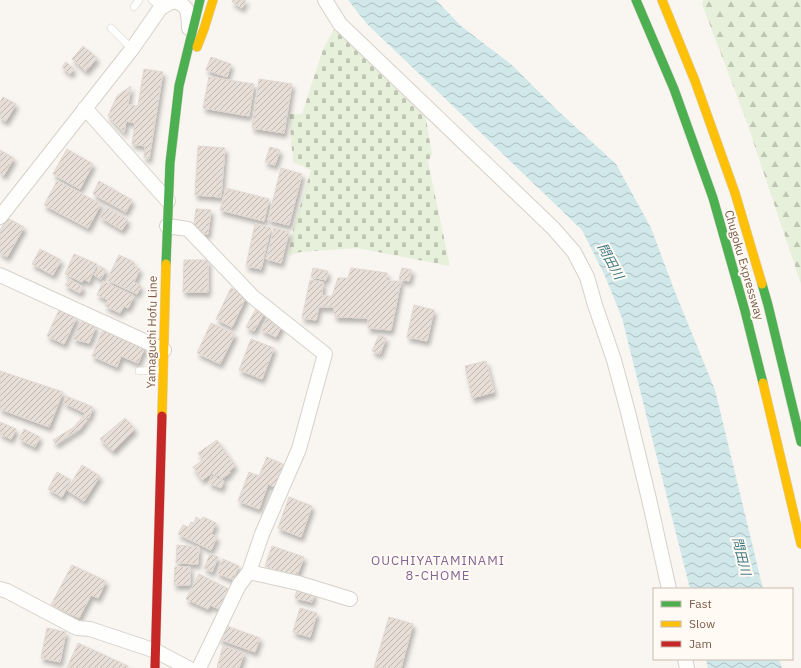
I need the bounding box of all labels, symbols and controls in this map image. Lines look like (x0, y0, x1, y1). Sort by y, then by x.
street label: Chugoku Expressway (722, 208, 767, 322)
water label: 問田川 (594, 240, 628, 284)
street label: Yamaguchi Hofu Line (143, 275, 160, 388)
water label: 問田川 (729, 535, 755, 579)
district label: OUCHIYATAMINAMI 8-CHOME (371, 552, 505, 584)
legend (653, 588, 793, 660)
text: Fast (689, 596, 712, 611)
text: Slow (689, 616, 715, 631)
text: Jam (689, 636, 712, 651)

